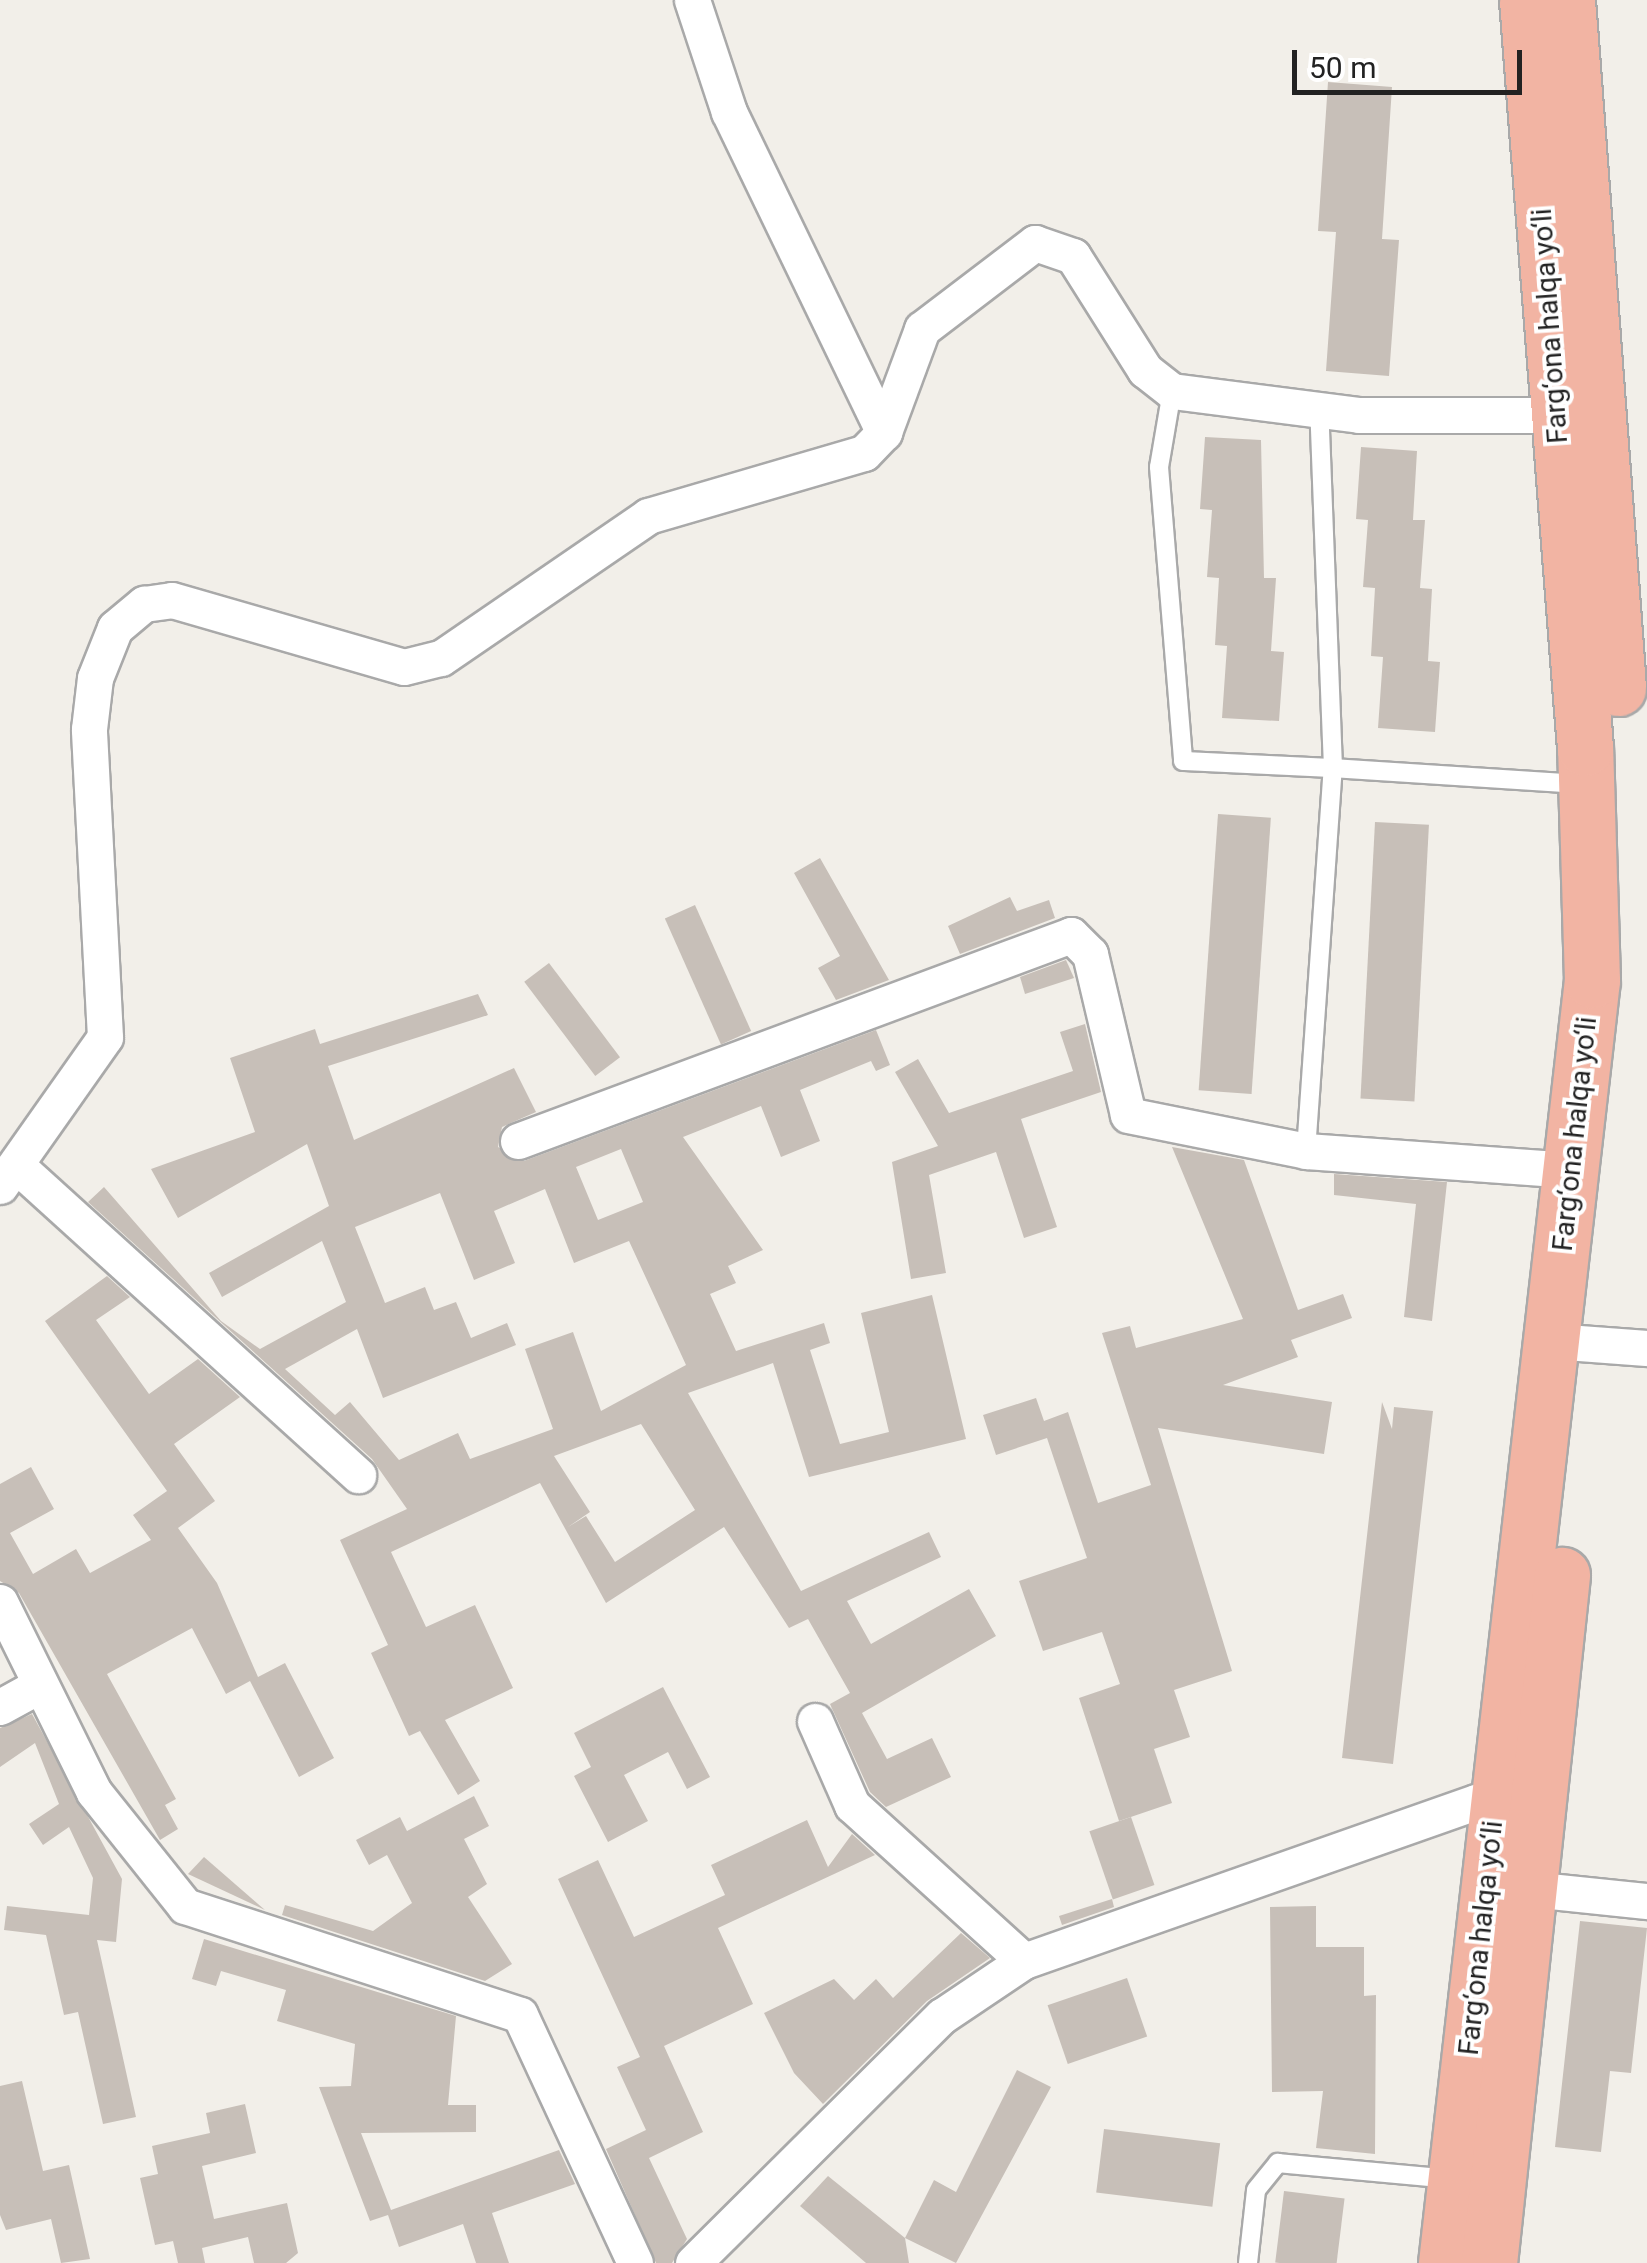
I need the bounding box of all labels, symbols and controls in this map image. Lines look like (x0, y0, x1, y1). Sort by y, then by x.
scale bar (1297, 30, 1527, 92)
text: 50 m (1309, 50, 1376, 85)
street label: Farg‘ona halqa yo‘li (1525, 207, 1575, 445)
street label: Farg‘ona halqa yo‘li (1546, 1015, 1604, 1253)
street label: Farg‘ona halqa yo‘li (1452, 1819, 1510, 2057)

